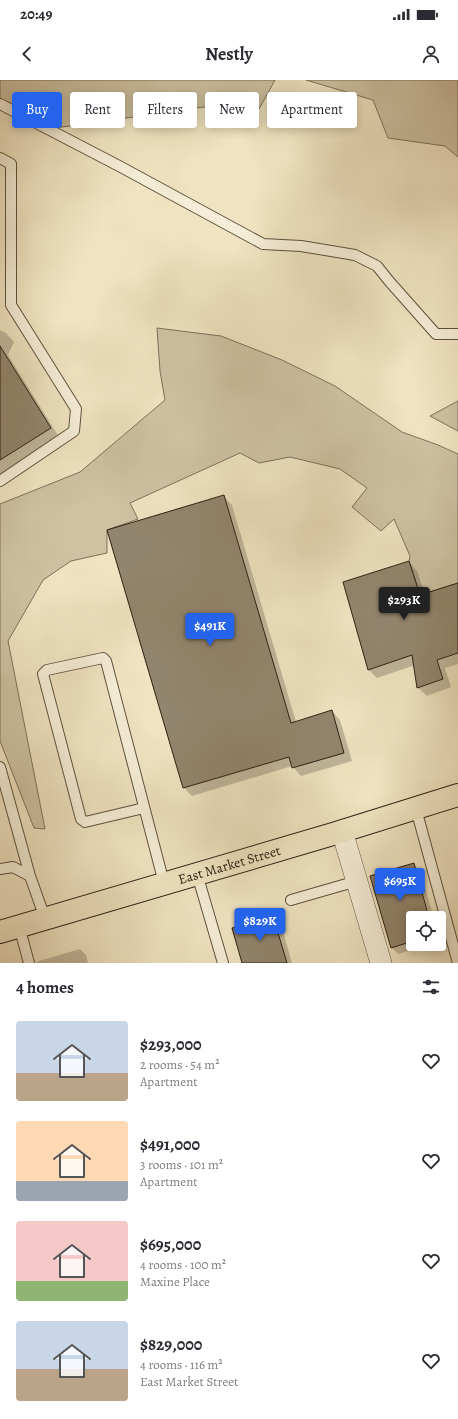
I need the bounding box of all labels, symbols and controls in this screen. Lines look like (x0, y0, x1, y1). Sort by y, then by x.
text: 20:49 (20, 4, 52, 24)
text: Nestly (205, 42, 253, 66)
icon: back (16, 43, 38, 65)
icon: person (420, 43, 442, 65)
chip: Buy (12, 92, 62, 128)
chip: Rent (70, 92, 125, 128)
chip: Filters (133, 92, 197, 128)
chip: New (205, 92, 259, 128)
chip: Apartment (267, 92, 357, 128)
pin: $293K (376, 587, 432, 621)
text: $293K (388, 591, 420, 608)
pin: $491K (182, 613, 238, 647)
text: $491K (194, 617, 226, 634)
street label: East Market Street (176, 840, 283, 889)
pin: $695K (372, 868, 428, 902)
text: $695K (384, 872, 416, 889)
pin: $829K (232, 908, 288, 942)
map controls (406, 911, 446, 951)
button: locate (406, 911, 446, 951)
text: $829K (243, 912, 277, 929)
text: 4 homes (16, 976, 74, 999)
icon: filters (420, 976, 442, 998)
text: $293,000 (140, 1033, 202, 1056)
icon: home (48, 1037, 96, 1085)
icon: heart (420, 1050, 442, 1072)
text: 2 rooms · 54 m² (140, 1056, 219, 1073)
text: Apartment (140, 1073, 198, 1090)
text: $491,000 (140, 1133, 200, 1156)
icon: home (48, 1137, 96, 1185)
icon: heart (420, 1150, 442, 1172)
text: 3 rooms · 101 m² (140, 1156, 223, 1173)
text: Apartment (140, 1173, 198, 1190)
text: $695,000 (140, 1233, 201, 1256)
icon: home (48, 1237, 96, 1285)
icon: heart (420, 1250, 442, 1272)
text: 4 rooms · 100 m² (140, 1256, 226, 1273)
text: Maxine Place (140, 1273, 210, 1290)
text: $829,000 (140, 1333, 202, 1356)
icon: home (48, 1337, 96, 1385)
icon: heart (420, 1350, 442, 1372)
text: 4 rooms · 116 m² (140, 1356, 223, 1373)
text: East Market Street (140, 1373, 238, 1390)

